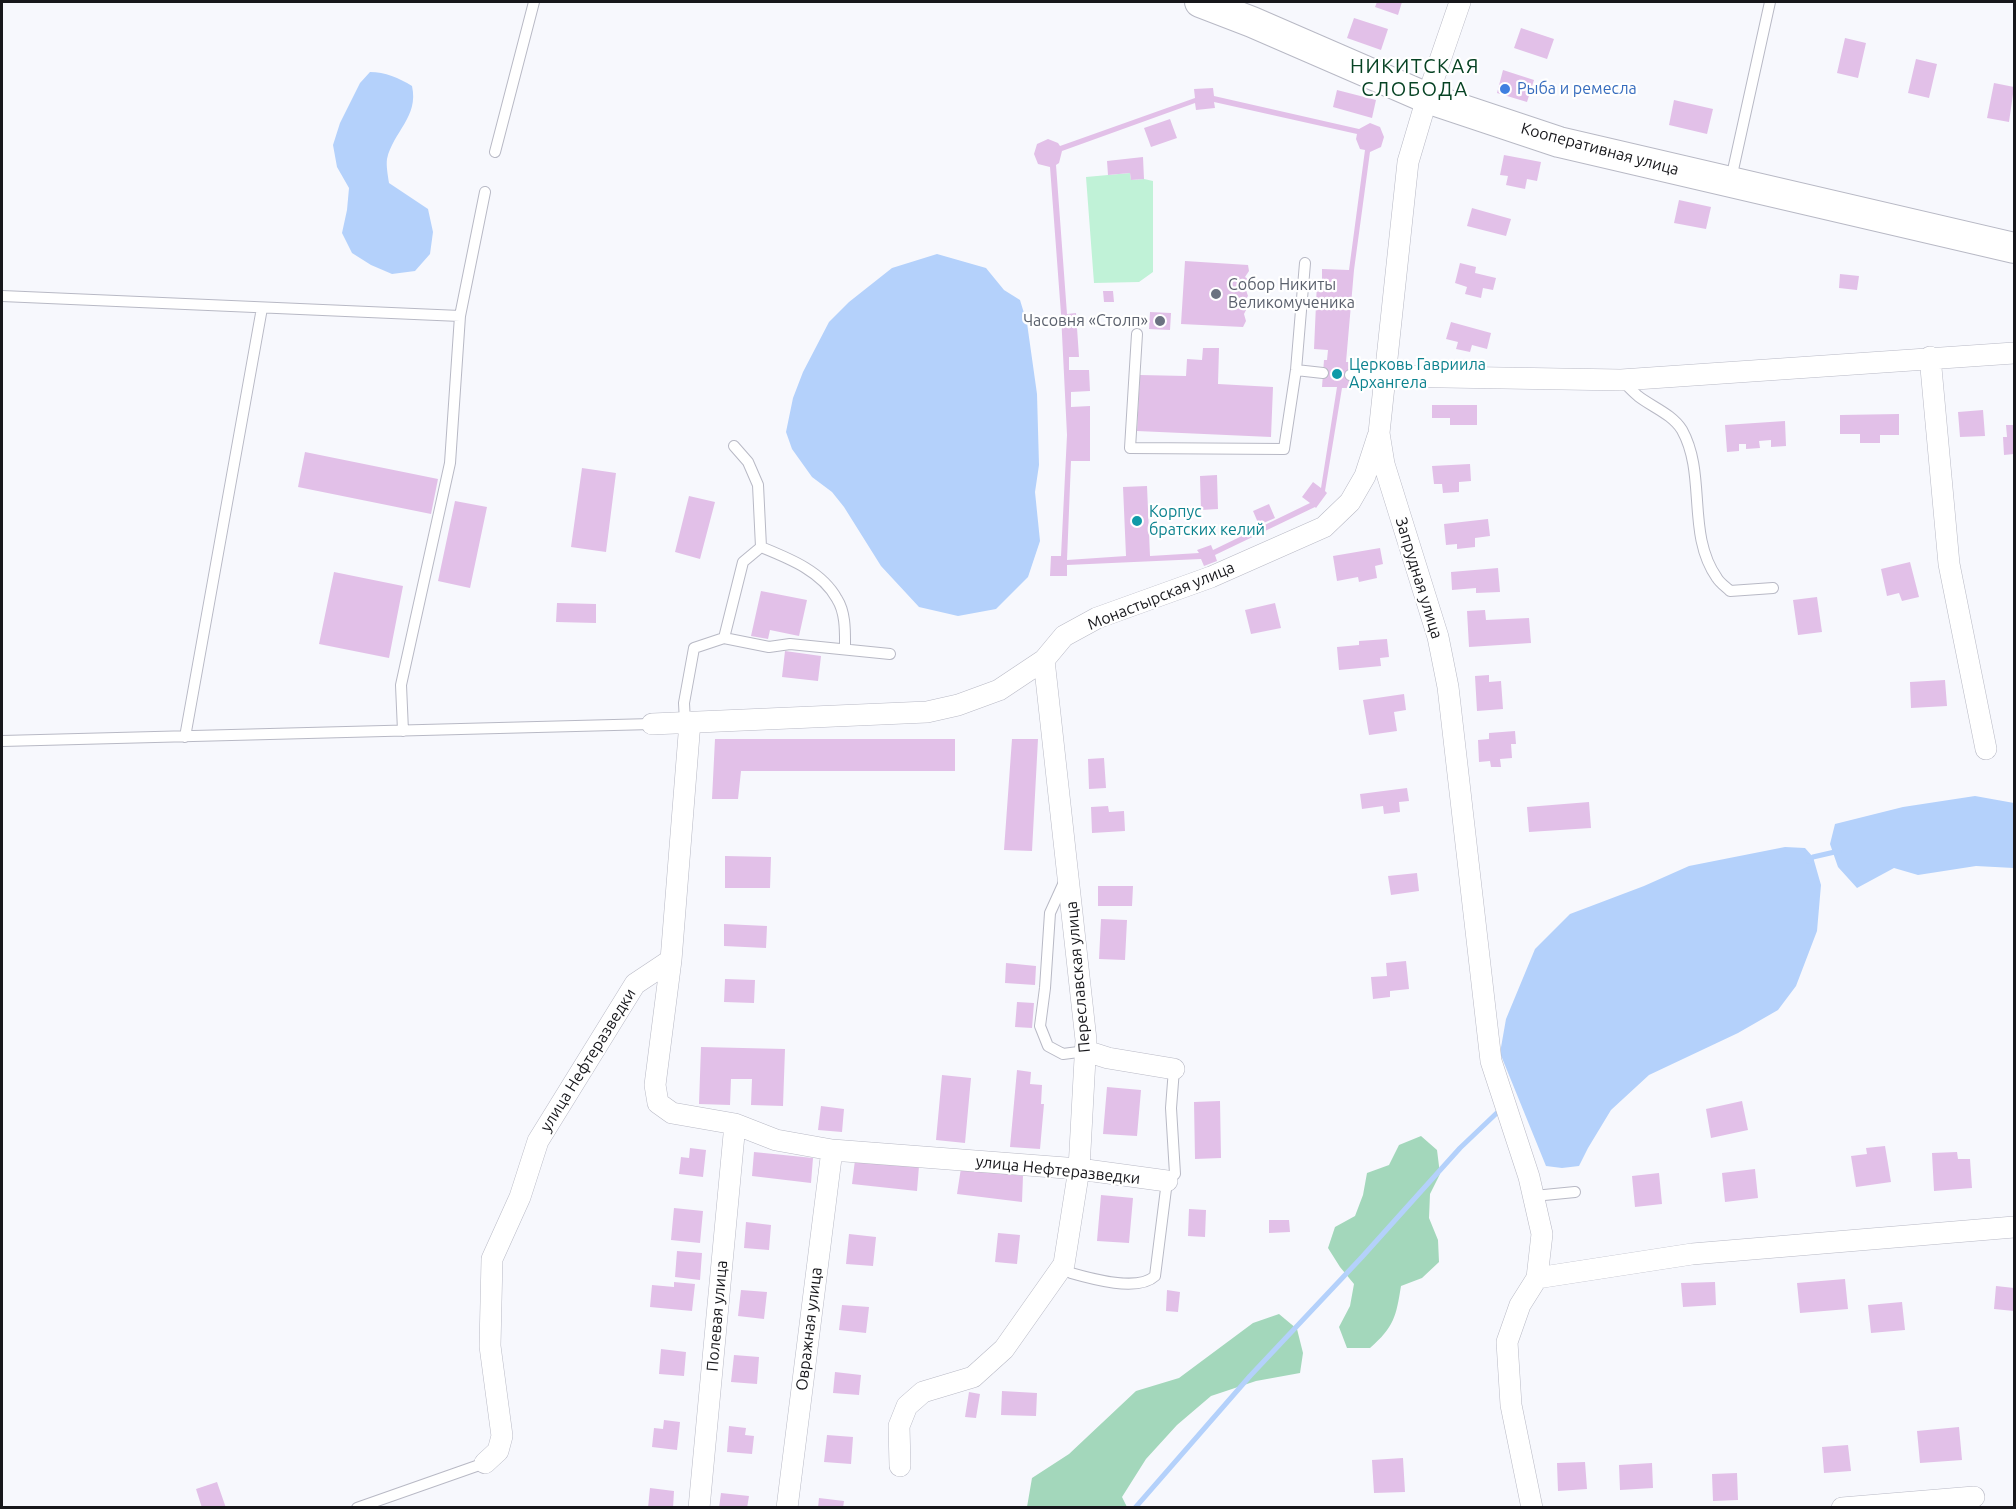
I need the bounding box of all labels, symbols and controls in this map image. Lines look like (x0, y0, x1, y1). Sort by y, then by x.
district label: НИКИТСКАЯ СЛОБОДА (1350, 54, 1480, 101)
place label: Рыба и ремесла (1517, 79, 1637, 99)
marker: Рыба и ремесла (1498, 82, 1512, 96)
street label: Кооперативная улица (1519, 119, 1681, 179)
place label: Собор Никиты Великомученика (1228, 275, 1355, 313)
marker: Собор Никиты Великомученика (1209, 287, 1223, 301)
place label: Часовня «Столп» (1023, 311, 1148, 331)
marker: Часовня «Столп» (1153, 314, 1167, 328)
place label: Церковь Гавриила Архангела (1349, 355, 1486, 393)
marker: Церковь Гавриила Архангела (1330, 367, 1344, 381)
place label: Корпус братских келий (1149, 502, 1265, 540)
marker: Корпус братских келий (1130, 514, 1144, 528)
street label: Запрудная улица (1391, 515, 1447, 641)
street label: Монастырская улица (1085, 558, 1237, 634)
street label: Переславская улица (1062, 900, 1094, 1054)
street label: улица Нефтеразведки (536, 985, 640, 1135)
street label: улица Нефтеразведки (975, 1152, 1141, 1188)
street label: Полевая улица (703, 1260, 731, 1372)
street label: Овражная улица (792, 1266, 826, 1392)

